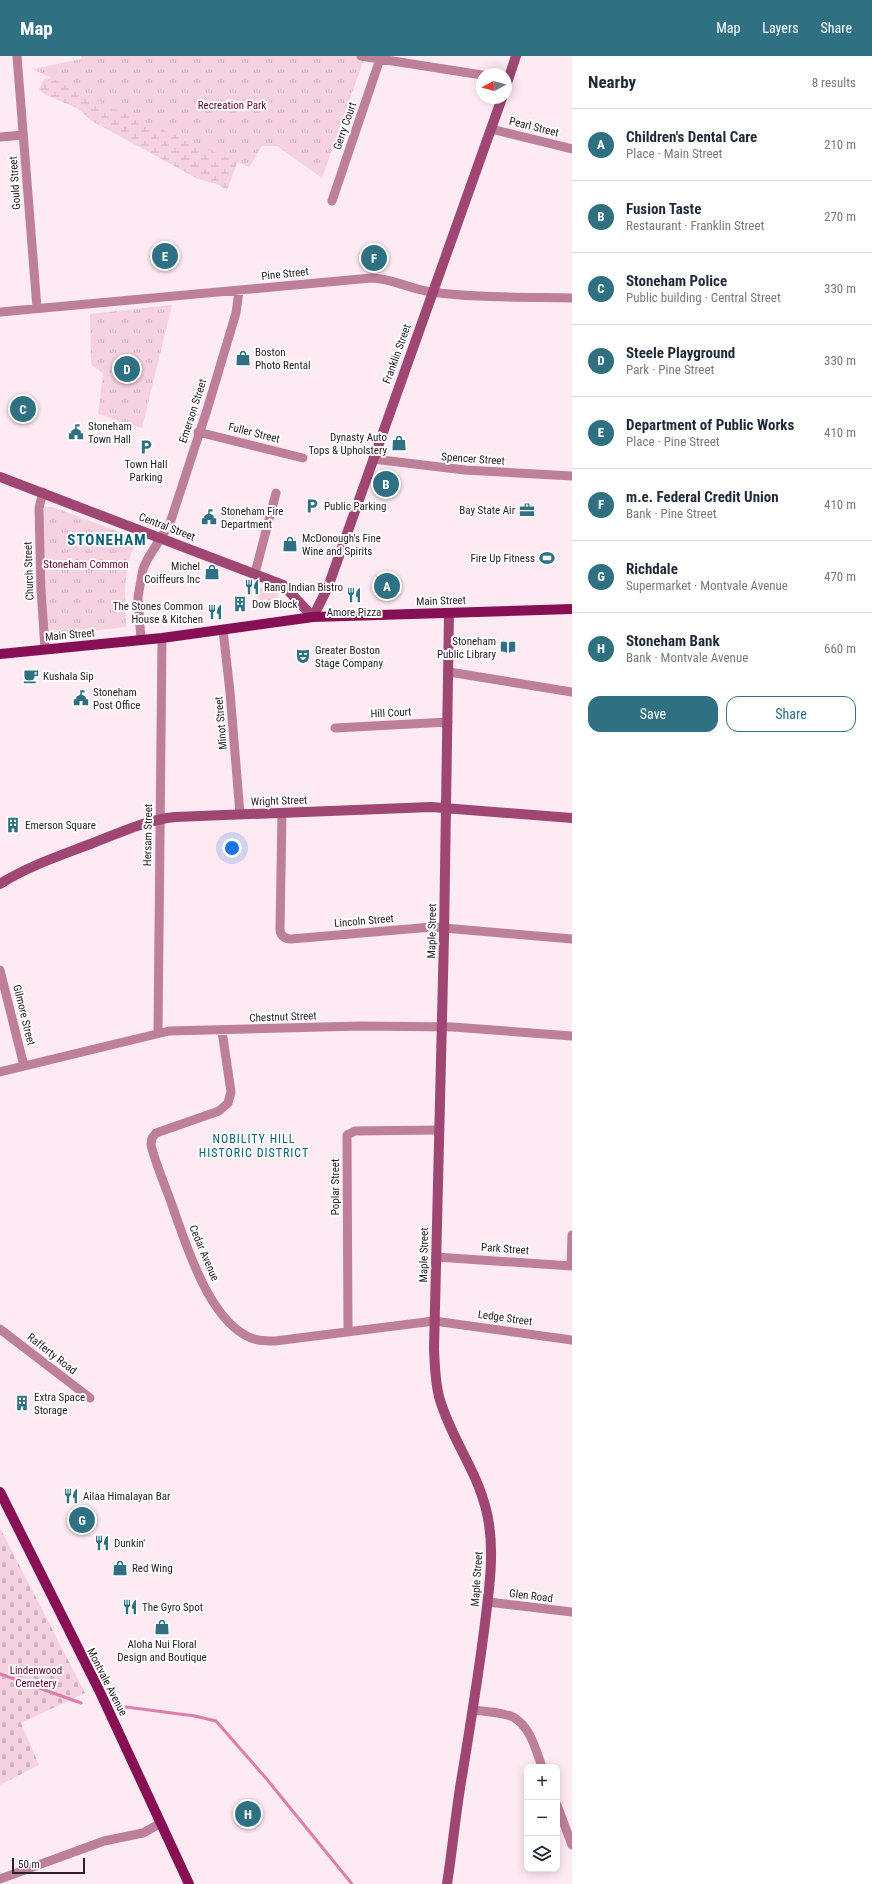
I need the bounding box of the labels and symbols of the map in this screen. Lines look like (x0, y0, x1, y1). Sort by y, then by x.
north arrow (476, 68, 512, 104)
park label: Recreation Park (198, 99, 266, 112)
street label: Gerry Court (331, 100, 359, 152)
street label: Pearl Street (508, 115, 560, 139)
street label: Gould Street (7, 156, 23, 210)
pin: E (152, 241, 178, 271)
pin: F (361, 243, 387, 273)
street label: Pine Street (261, 265, 309, 283)
street label: Franklin Street (380, 322, 414, 386)
place label: Boston Photo Rental (255, 346, 311, 372)
shop icon: Boston Photo Rental (234, 349, 252, 367)
pin: D (114, 354, 140, 384)
street label: Emerson Street (177, 377, 209, 445)
pin: C (10, 394, 36, 424)
place label: Stoneham Town Hall (88, 420, 132, 446)
street label: Fuller Street (227, 420, 281, 446)
public building icon: Stoneham Town Hall (67, 423, 85, 441)
place label: Dynasty Auto Tops & Upholstery (308, 431, 387, 457)
shop icon: Dynasty Auto Tops & Upholstery (390, 434, 408, 452)
parking icon: Town Hall Parking (137, 438, 155, 456)
street label: Spencer Street (441, 450, 505, 468)
place label: Town Hall Parking (125, 458, 167, 484)
pin: B (373, 469, 399, 499)
parking icon: Public Parking (303, 497, 321, 515)
place label: Public Parking (324, 500, 386, 513)
office icon: Bay State Air (518, 501, 536, 519)
place label: Bay State Air (459, 504, 516, 517)
place label: Stoneham Fire Department (221, 505, 283, 531)
public building icon: Stoneham Fire Department (200, 508, 218, 526)
street label: Central Street (137, 510, 197, 544)
district label: STONEHAM (67, 531, 147, 549)
place label: McDonough's Fine Wine and Spirits (302, 532, 381, 558)
shop icon: McDonough's Fine Wine and Spirits (281, 535, 299, 553)
street label: Church Street (21, 541, 37, 601)
sports icon: Fire Up Fitness (538, 549, 556, 567)
place label: Fire Up Fitness (471, 552, 535, 565)
park label: Stoneham Common (43, 558, 129, 571)
place label: Michel Coiffeurs Inc (144, 560, 200, 586)
shop icon: Michel Coiffeurs Inc (203, 563, 221, 581)
pin: A (374, 571, 400, 601)
restaurant icon: Rang Indian Bistro (243, 578, 261, 596)
place label: Rang Indian Bistro (264, 581, 344, 594)
restaurant icon: Amore Pizza (345, 586, 363, 604)
street label: Main Street (416, 594, 466, 608)
building icon: Dow Block (231, 595, 249, 613)
place label: Dow Block (252, 598, 298, 611)
place label: The Stones Common House & Kitchen (113, 600, 203, 626)
restaurant icon: The Stones Common House & Kitchen (206, 603, 224, 621)
place label: Amore Pizza (327, 606, 381, 619)
street label: Main Street (45, 626, 95, 644)
place label: Stoneham Public Library (437, 635, 496, 661)
library icon: Stoneham Public Library (499, 638, 517, 656)
place label: Greater Boston Stage Company (315, 644, 383, 670)
theatre icon: Greater Boston Stage Company (294, 647, 312, 665)
cafe icon: Kushala Sip (22, 667, 40, 685)
place label: Kushala Sip (43, 670, 94, 683)
place label: Stoneham Post Office (93, 686, 140, 712)
public building icon: Stoneham Post Office (72, 689, 90, 707)
street label: Minot Street (212, 696, 230, 750)
street label: Hill Court (370, 705, 412, 721)
street label: Wright Street (251, 794, 307, 808)
street label: Hersam Street (141, 804, 155, 866)
building icon: Emerson Square (4, 816, 22, 834)
place label: Emerson Square (25, 819, 96, 832)
your location (222, 838, 242, 858)
street label: Maple Street (425, 903, 439, 959)
street label: Lincoln Street (334, 912, 394, 930)
street label: Gilmore Street (10, 983, 38, 1047)
street label: Chestnut Street (249, 1009, 317, 1025)
district label: NOBILITY HILL HISTORIC DISTRICT (199, 1132, 309, 1160)
street label: Poplar Street (329, 1159, 342, 1215)
street label: Cedar Avenue (186, 1223, 222, 1283)
street label: Maple Street (417, 1227, 431, 1283)
street label: Park Street (481, 1241, 529, 1257)
street label: Ledge Street (477, 1308, 533, 1328)
street label: Rafferty Road (25, 1331, 79, 1377)
place label: Extra Space Storage (34, 1391, 85, 1417)
building icon: Extra Space Storage (13, 1394, 31, 1412)
restaurant icon: Ailaa Himalayan Bar (62, 1487, 80, 1505)
place label: Ailaa Himalayan Bar (83, 1490, 171, 1503)
pin: G (69, 1505, 95, 1535)
restaurant icon: Dunkin' (93, 1534, 111, 1552)
place label: Dunkin' (114, 1537, 145, 1550)
street label: Maple Street (469, 1551, 485, 1607)
shop icon: Red Wing (111, 1559, 129, 1577)
place label: Red Wing (132, 1562, 173, 1575)
street label: Glen Road (508, 1587, 554, 1605)
restaurant icon: The Gyro Spot (121, 1598, 139, 1616)
place label: The Gyro Spot (142, 1601, 203, 1614)
shop icon: Aloha Nui Floral Design and Boutique (153, 1618, 171, 1636)
place label: Aloha Nui Floral Design and Boutique (117, 1638, 207, 1664)
street label: Montvale Avenue (84, 1646, 130, 1718)
park label: Lindenwood Cemetery (10, 1664, 62, 1690)
pin: H (235, 1799, 261, 1829)
scale bar (12, 1856, 85, 1875)

